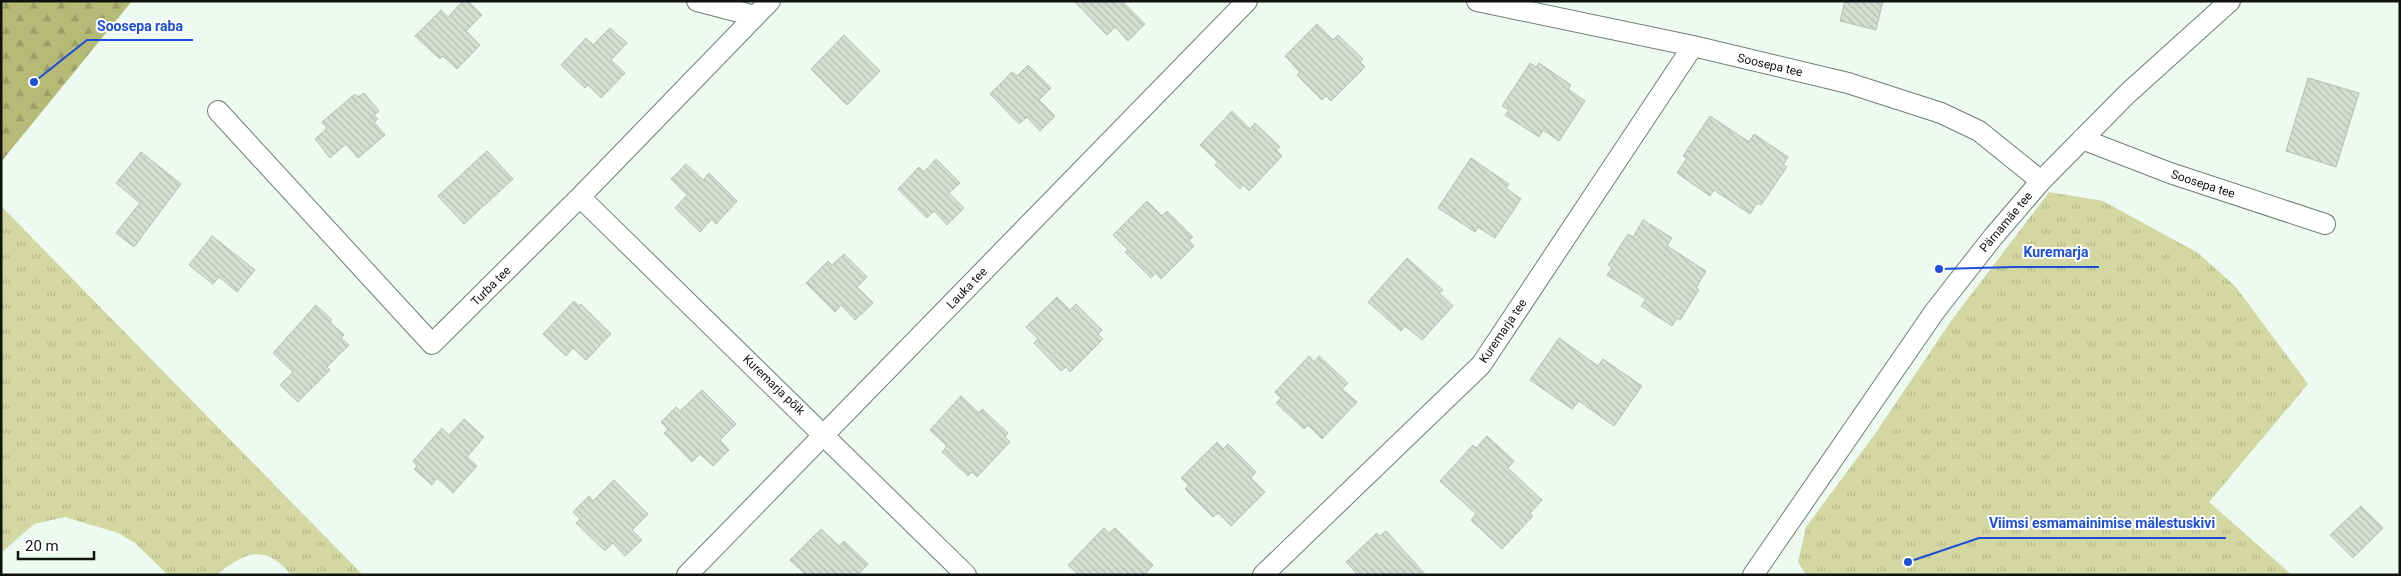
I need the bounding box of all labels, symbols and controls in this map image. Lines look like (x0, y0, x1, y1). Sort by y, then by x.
callout: Soosepa raba (87, 11, 193, 40)
text: Soosepa raba (97, 18, 183, 34)
street label: Soosepa tee (1736, 51, 1804, 79)
street label: Soosepa tee (2169, 167, 2237, 201)
street label: Pärnamäe tee (1977, 189, 2035, 255)
callout: Kuremarja (2014, 238, 2099, 267)
text: Kuremarja (2023, 244, 2089, 260)
street label: Turba tee (468, 263, 514, 309)
street label: Lauka tee (944, 264, 990, 312)
street label: Kuremarja tee (1476, 296, 1530, 366)
street label: Kuremarja põik (740, 352, 808, 419)
callout: Viimsi esmamainimise mälestuskivi (1979, 509, 2226, 538)
text: Viimsi esmamainimise mälestuskivi (1989, 515, 2215, 531)
scale bar (18, 528, 94, 560)
text: 20 m (25, 537, 59, 555)

